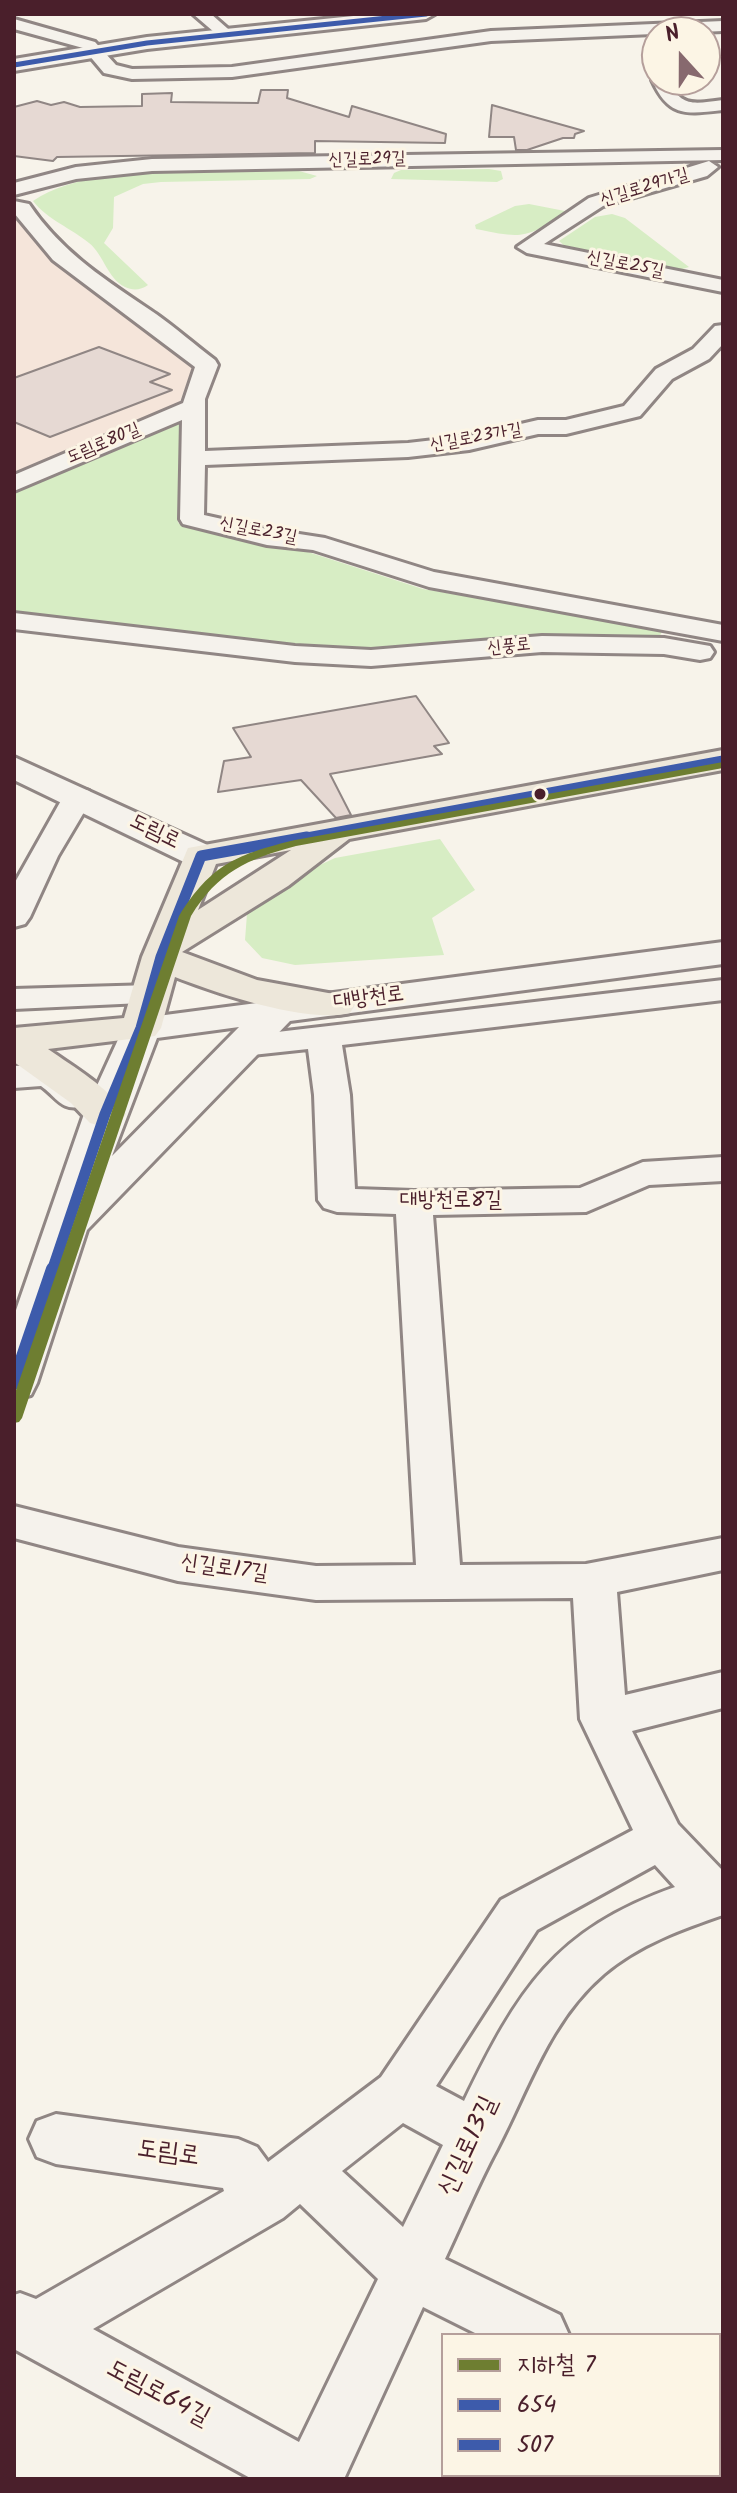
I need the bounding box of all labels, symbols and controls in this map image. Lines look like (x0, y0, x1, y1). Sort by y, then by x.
north arrow (641, 16, 721, 96)
text: N (660, 16, 686, 54)
street label: 신길로29길 (328, 150, 406, 172)
street label: 신길로29가길 (598, 165, 692, 213)
street label: 신길로25길 (585, 248, 665, 284)
street label: 도림로80길 (64, 420, 144, 470)
street label: 신길로23가길 (428, 420, 524, 458)
street label: 신길로23길 (217, 514, 299, 550)
street label: 신풍로 (486, 635, 532, 661)
unlabelled marker (532, 786, 548, 802)
street label: 도림로 (124, 809, 184, 857)
street label: 대방천로 (332, 983, 406, 1017)
street label: 대방천로8길 (400, 1189, 502, 1215)
street label: 신길로17길 (179, 1551, 269, 1589)
street label: 신길로13길 (433, 2092, 507, 2202)
street label: 도림로 (135, 2135, 201, 2175)
legend (441, 2333, 721, 2477)
text: 지하철 7 (517, 2346, 596, 2385)
street label: 도림로64길 (100, 2355, 214, 2435)
text: 654 (517, 2386, 556, 2425)
text: 507 (517, 2426, 553, 2465)

